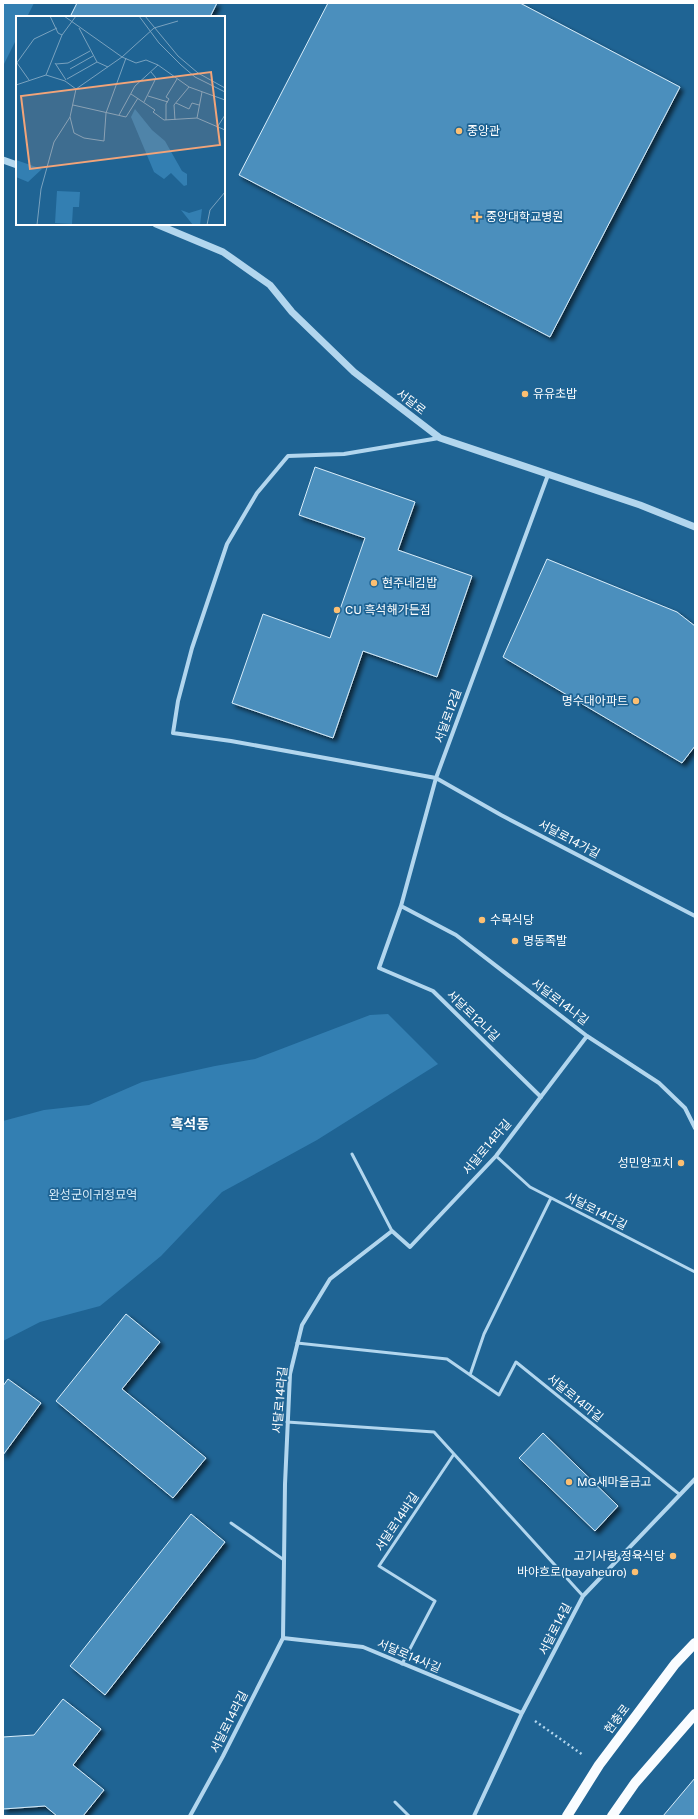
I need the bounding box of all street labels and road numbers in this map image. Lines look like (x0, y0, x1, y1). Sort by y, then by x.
street label: 서달로 (394, 386, 428, 418)
street label: 서달로12길 (432, 687, 464, 745)
street label: 서달로14가길 (536, 817, 602, 861)
street label: 서달로14나길 (529, 976, 591, 1028)
street label: 서달로12나길 (444, 988, 502, 1044)
street label: 서달로14라길 (460, 1117, 514, 1177)
street label: 서달로14다길 (563, 1189, 629, 1233)
street label: 서달로14라길 (270, 1366, 290, 1434)
street label: 서달로14마길 (544, 1371, 606, 1425)
street label: 서달로14바길 (372, 1490, 422, 1554)
street label: 서달로14길 (536, 1601, 574, 1657)
street label: 서달로14사길 (375, 1636, 443, 1676)
street label: 서달로14라길 (207, 1689, 251, 1755)
street label: 현충로 (601, 1702, 633, 1736)

